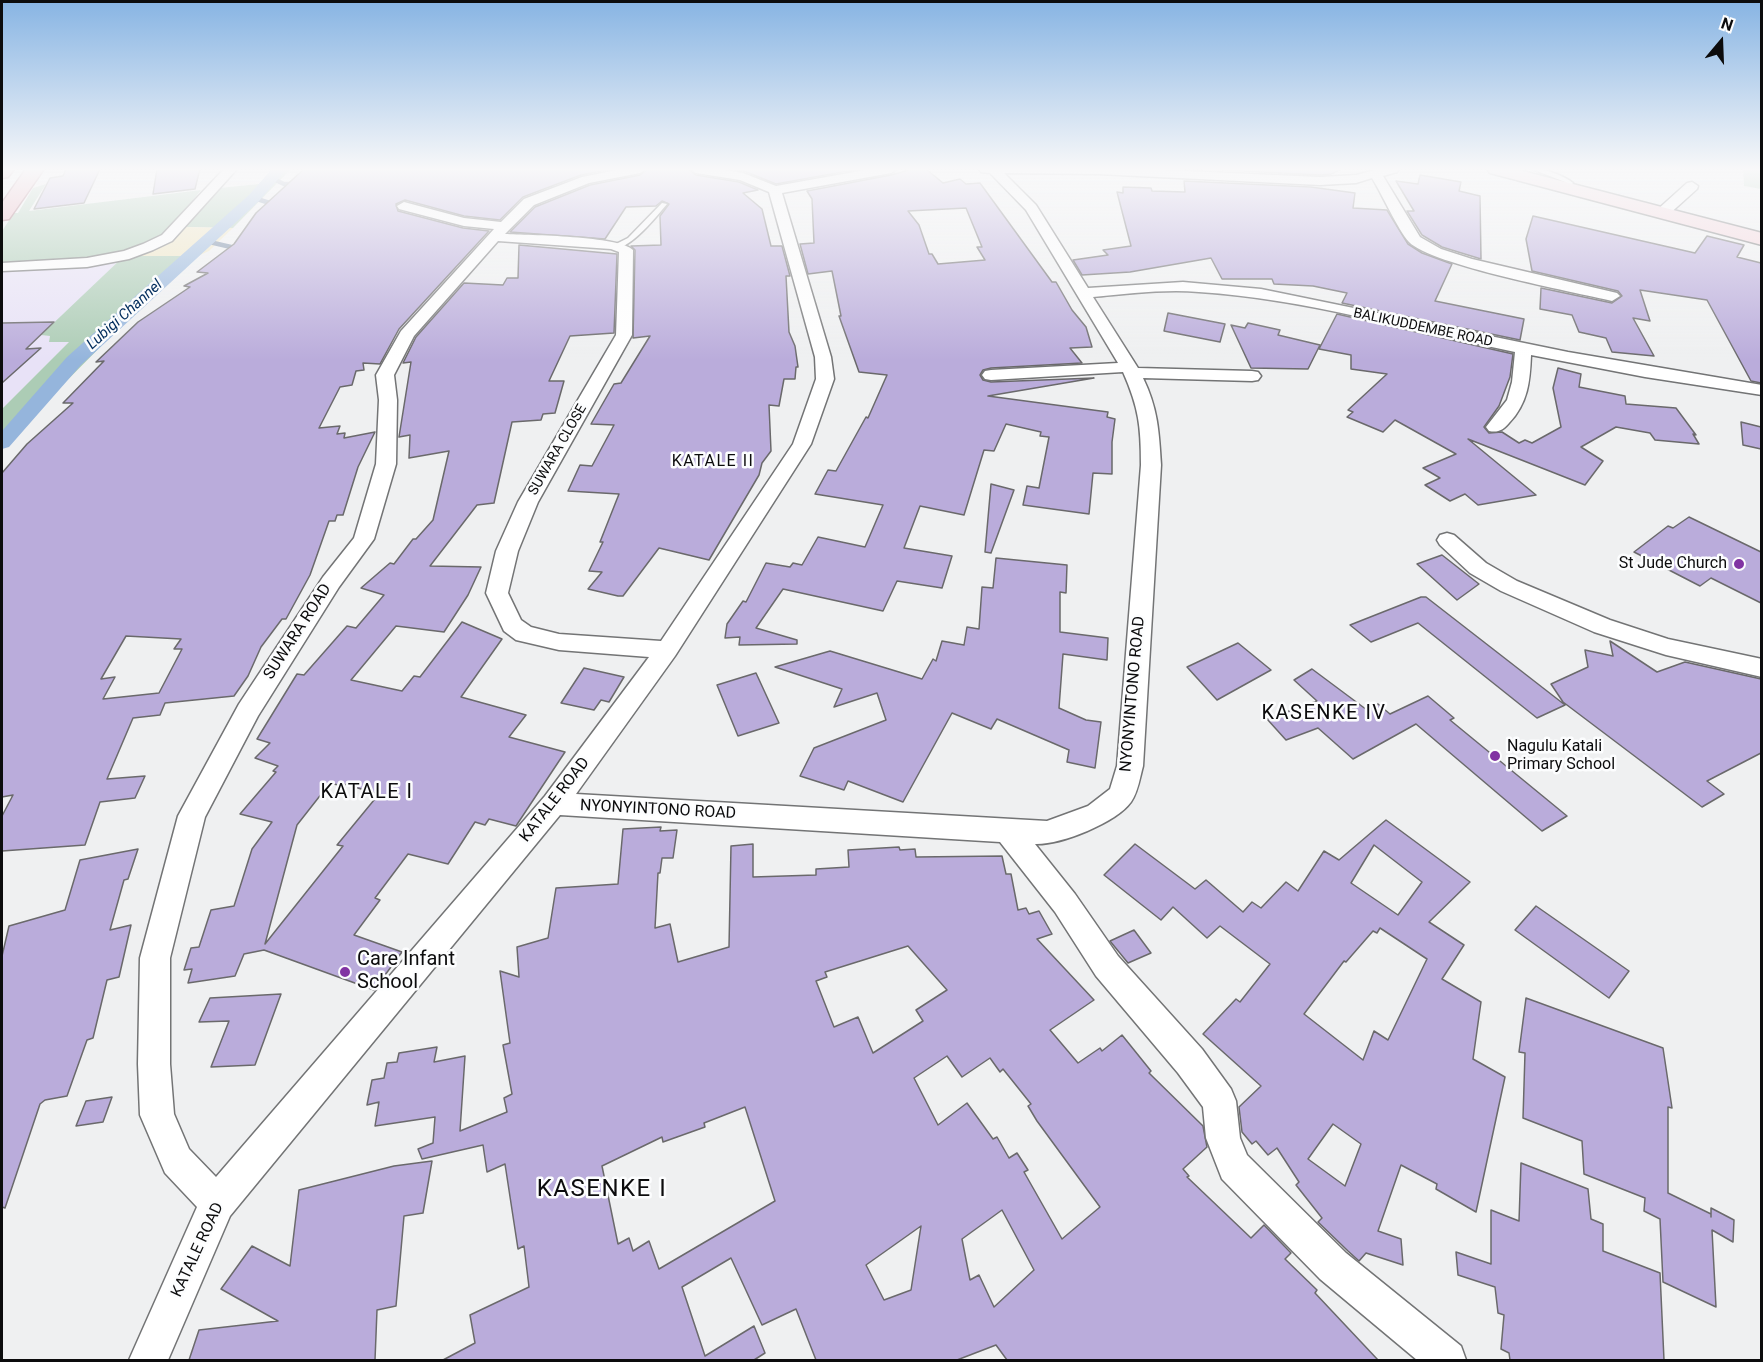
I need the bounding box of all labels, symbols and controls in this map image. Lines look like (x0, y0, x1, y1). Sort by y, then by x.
north arrow (1691, 12, 1751, 72)
text: N (1719, 14, 1735, 35)
water label: Lubigi Channel (84, 276, 166, 354)
street label: BALIKUDDEMBE ROAD (1352, 305, 1494, 351)
street label: SUWARA CLOSE (525, 402, 591, 498)
district label: KATALE II (672, 452, 754, 472)
place label: St Jude Church (1619, 554, 1727, 574)
marker: St Jude Church (1732, 557, 1746, 571)
street label: SUWARA ROAD (260, 581, 336, 683)
street label: NYONYINTONO ROAD (1117, 615, 1149, 773)
district label: KASENKE IV (1261, 702, 1387, 726)
place label: Nagulu Katali Primary School (1507, 737, 1615, 775)
marker: Nagulu Katali Primary School (1488, 749, 1502, 763)
street label: KATALE ROAD (516, 754, 594, 846)
district label: KATALE I (320, 781, 414, 805)
street label: NYONYINTONO ROAD (579, 796, 737, 824)
place label: Care Infant School (357, 948, 455, 995)
marker: Care Infant School (338, 965, 352, 979)
district label: KASENKE I (537, 1176, 667, 1204)
street label: KATALE ROAD (168, 1200, 228, 1300)

